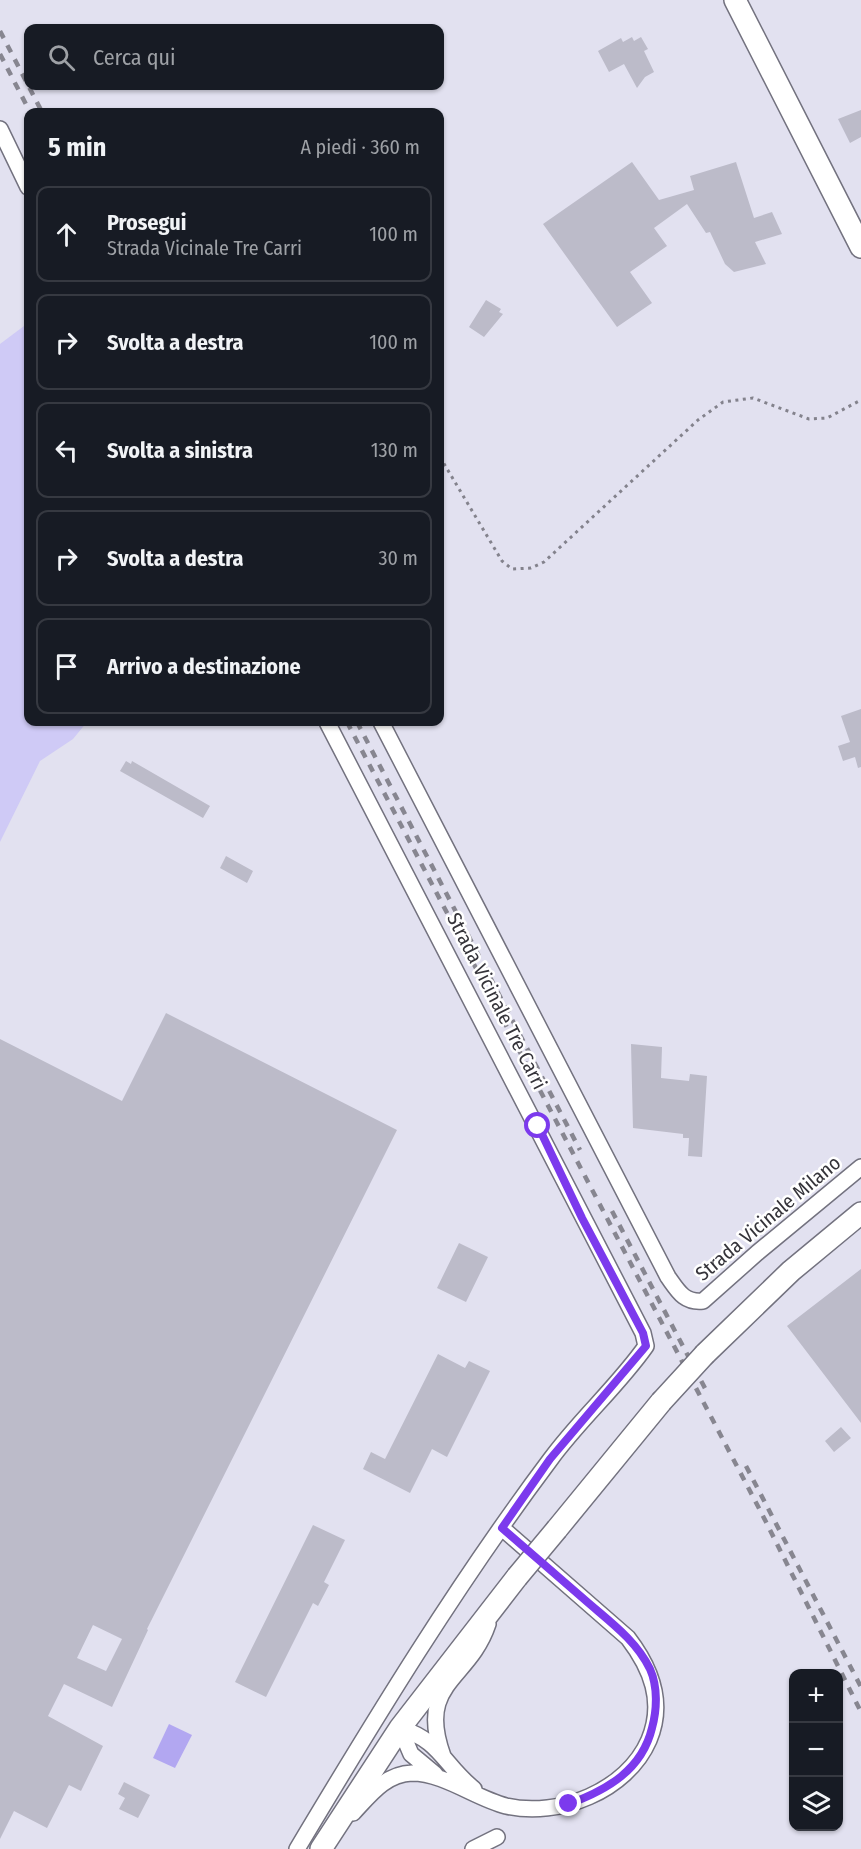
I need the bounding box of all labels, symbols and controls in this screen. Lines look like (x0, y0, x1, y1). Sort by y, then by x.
search box (24, 24, 444, 90)
icon: search (45, 41, 78, 74)
text: Cerca qui (93, 44, 176, 71)
text: 5 min (48, 132, 106, 163)
text: A piedi · 360 m (300, 135, 420, 159)
text: Prosegui (107, 209, 186, 236)
icon: ahead (50, 218, 83, 251)
text: 100 m (369, 222, 418, 246)
text: Strada Vicinale Tre Carri (107, 236, 302, 260)
icon: right (50, 326, 83, 359)
text: Svolta a destra (107, 329, 244, 356)
text: 100 m (369, 330, 418, 354)
icon: left (50, 434, 83, 467)
text: Svolta a sinistra (107, 437, 253, 464)
text: 130 m (371, 438, 418, 462)
icon: right (50, 542, 83, 575)
text: Svolta a destra (107, 545, 244, 572)
text: 30 m (378, 546, 418, 570)
icon: arrive (50, 650, 83, 683)
text: Arrivo a destinazione (107, 653, 301, 680)
street label: Strada Vicinale Tre Carri (442, 909, 552, 1093)
route start (524, 1112, 550, 1138)
street label: Strada Vicinale Milano (691, 1150, 845, 1286)
map controls (789, 1669, 843, 1831)
button: + (789, 1669, 843, 1723)
button: − (789, 1723, 843, 1777)
button: layers (789, 1777, 843, 1831)
route end (555, 1790, 581, 1816)

